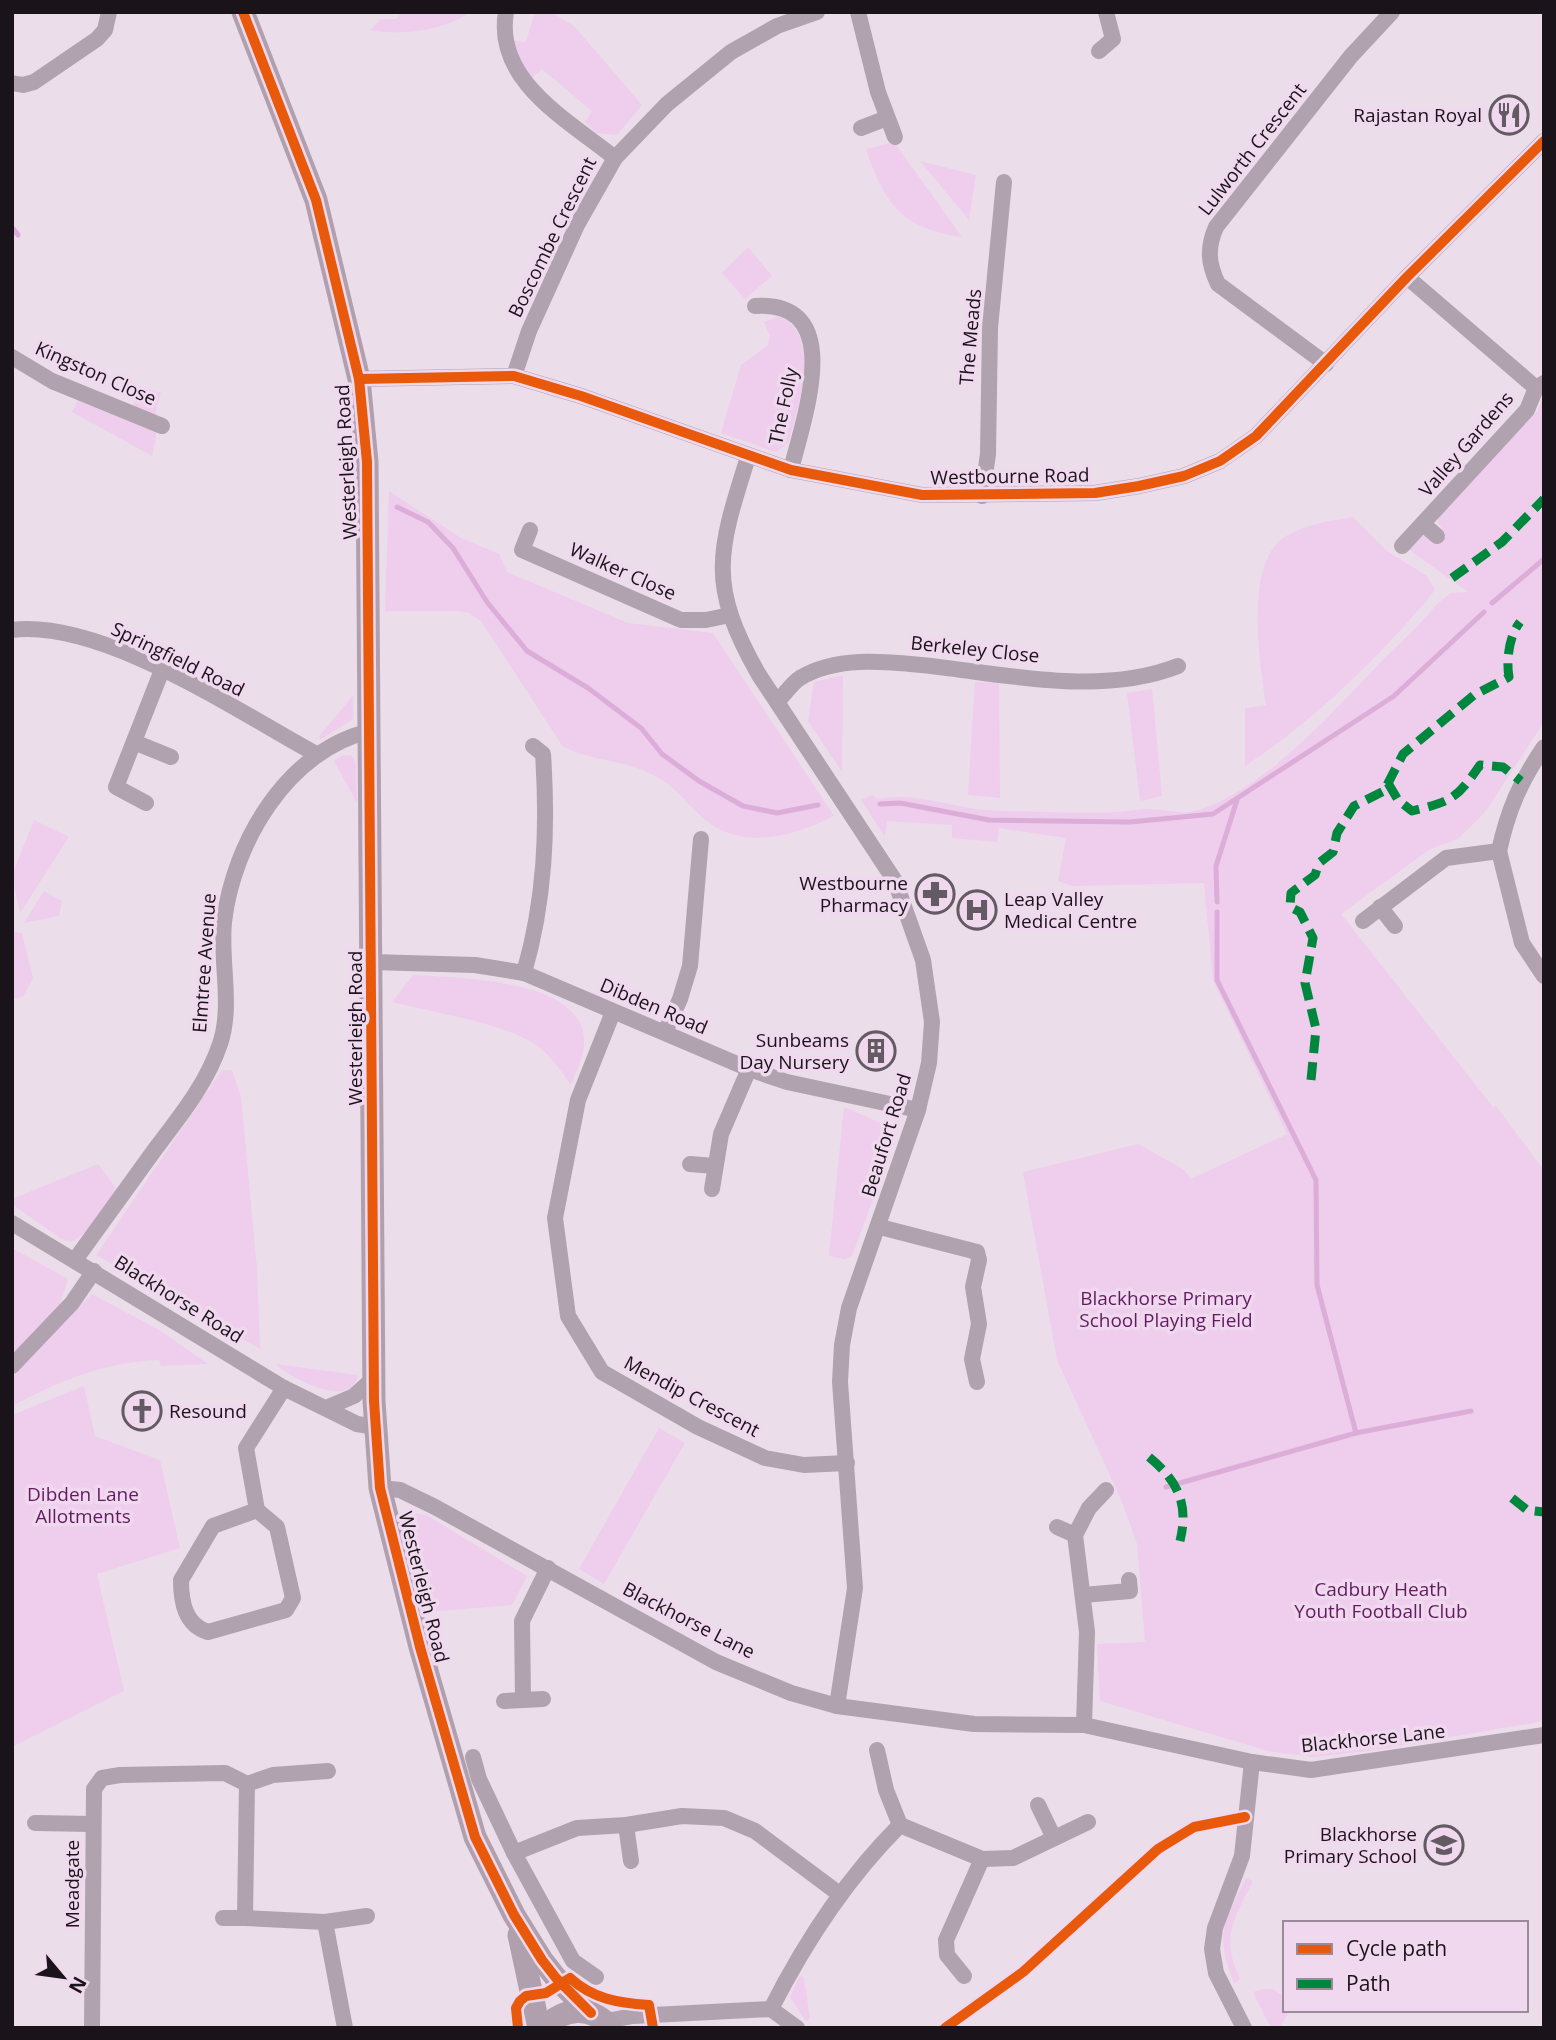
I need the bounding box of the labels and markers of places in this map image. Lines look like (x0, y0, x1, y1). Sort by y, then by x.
restaurant icon: Rajastan Royal (1488, 94, 1530, 136)
place label: Rajastan Royal (1353, 102, 1482, 128)
place label: Westbourne Pharmacy (799, 870, 908, 918)
pharmacy icon: Westbourne Pharmacy (914, 873, 956, 915)
place label: Leap Valley Medical Centre (1004, 886, 1137, 934)
hospital icon: Leap Valley Medical Centre (956, 889, 998, 931)
place label: Sunbeams Day Nursery (739, 1027, 849, 1075)
building icon: Sunbeams Day Nursery (855, 1030, 897, 1072)
church icon: Resound (121, 1390, 163, 1432)
place label: Resound (169, 1398, 247, 1424)
place label: Blackhorse Primary School (1284, 1821, 1417, 1869)
school or university icon: Blackhorse Primary School (1423, 1824, 1465, 1866)

